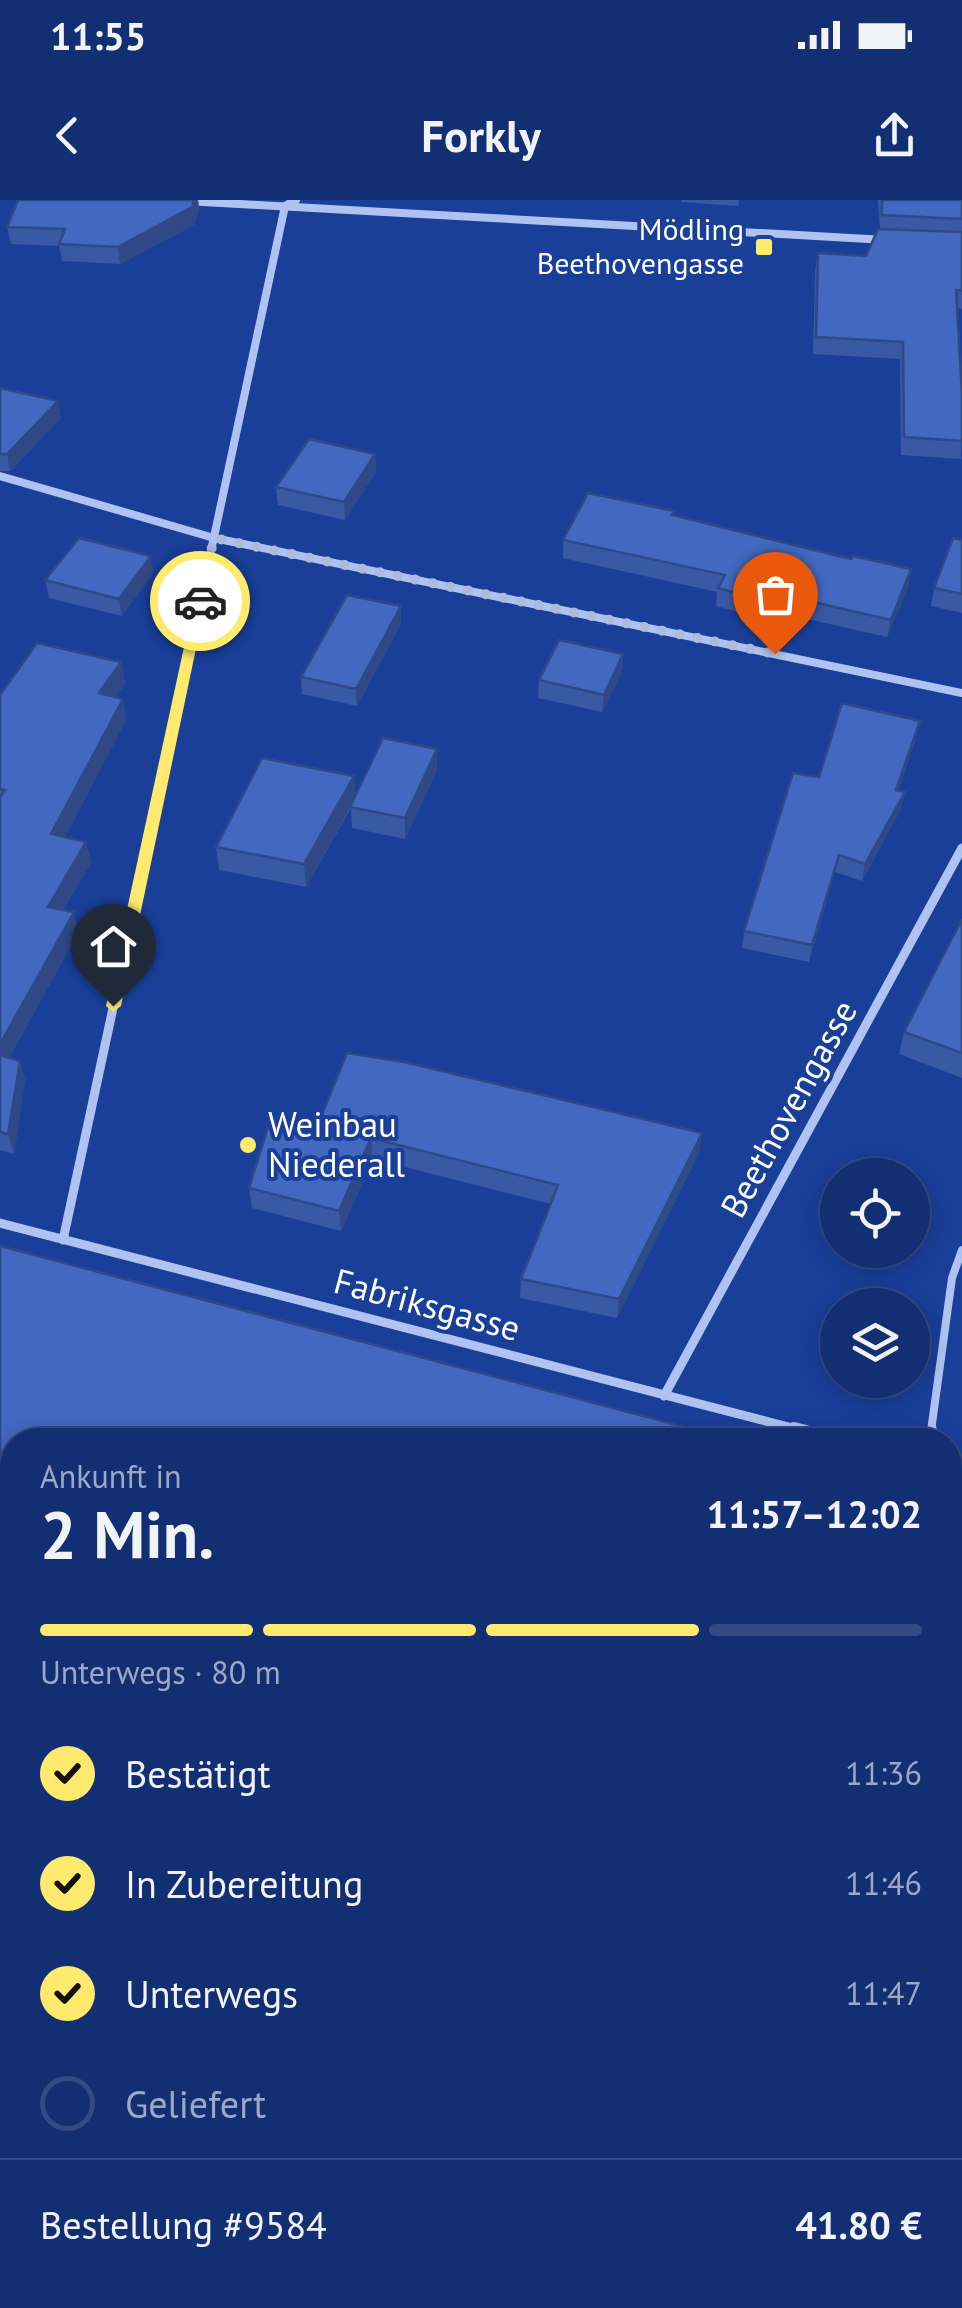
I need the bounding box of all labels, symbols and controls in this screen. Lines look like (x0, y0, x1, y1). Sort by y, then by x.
text: 11:55 (50, 11, 146, 60)
text: Forkly (421, 106, 541, 164)
icon: back (40, 108, 95, 163)
icon: share (867, 108, 922, 163)
place label: Mödling Beethovengasse (537, 209, 744, 282)
marker: Mödling Beethovengasse (753, 236, 775, 258)
courier (150, 551, 250, 651)
pin (733, 552, 818, 655)
icon: bag (748, 567, 803, 622)
icon: car (173, 574, 228, 629)
pin (71, 904, 156, 1007)
icon: home (86, 919, 141, 974)
street label: Beethovengasse (709, 992, 867, 1225)
place label: Weinbau Niederall (268, 1101, 405, 1187)
marker: Weinbau Niederall (237, 1134, 259, 1156)
map controls (820, 1158, 930, 1398)
button: locate (820, 1158, 930, 1268)
street label: Fabriksgasse (329, 1257, 525, 1351)
button: layers (820, 1288, 930, 1398)
text: Ankunft in (40, 1455, 181, 1497)
text: 11:57–12:02 (707, 1489, 922, 1538)
text: 2 Min. (40, 1492, 214, 1576)
text: Unterwegs · 80 m (40, 1651, 281, 1693)
icon: check (40, 1746, 95, 1801)
text: Bestätigt (125, 1749, 271, 1798)
text: 11:36 (845, 1752, 922, 1794)
icon: check (40, 1856, 95, 1911)
text: In Zubereitung (125, 1859, 363, 1908)
text: 11:46 (845, 1862, 922, 1904)
icon: check (40, 1966, 95, 2021)
text: Unterwegs (125, 1969, 298, 2018)
text: 11:47 (845, 1972, 922, 2014)
text: Geliefert (125, 2079, 266, 2128)
text: Bestellung #9584 (40, 2200, 327, 2249)
text: 41.80 € (795, 2200, 922, 2249)

